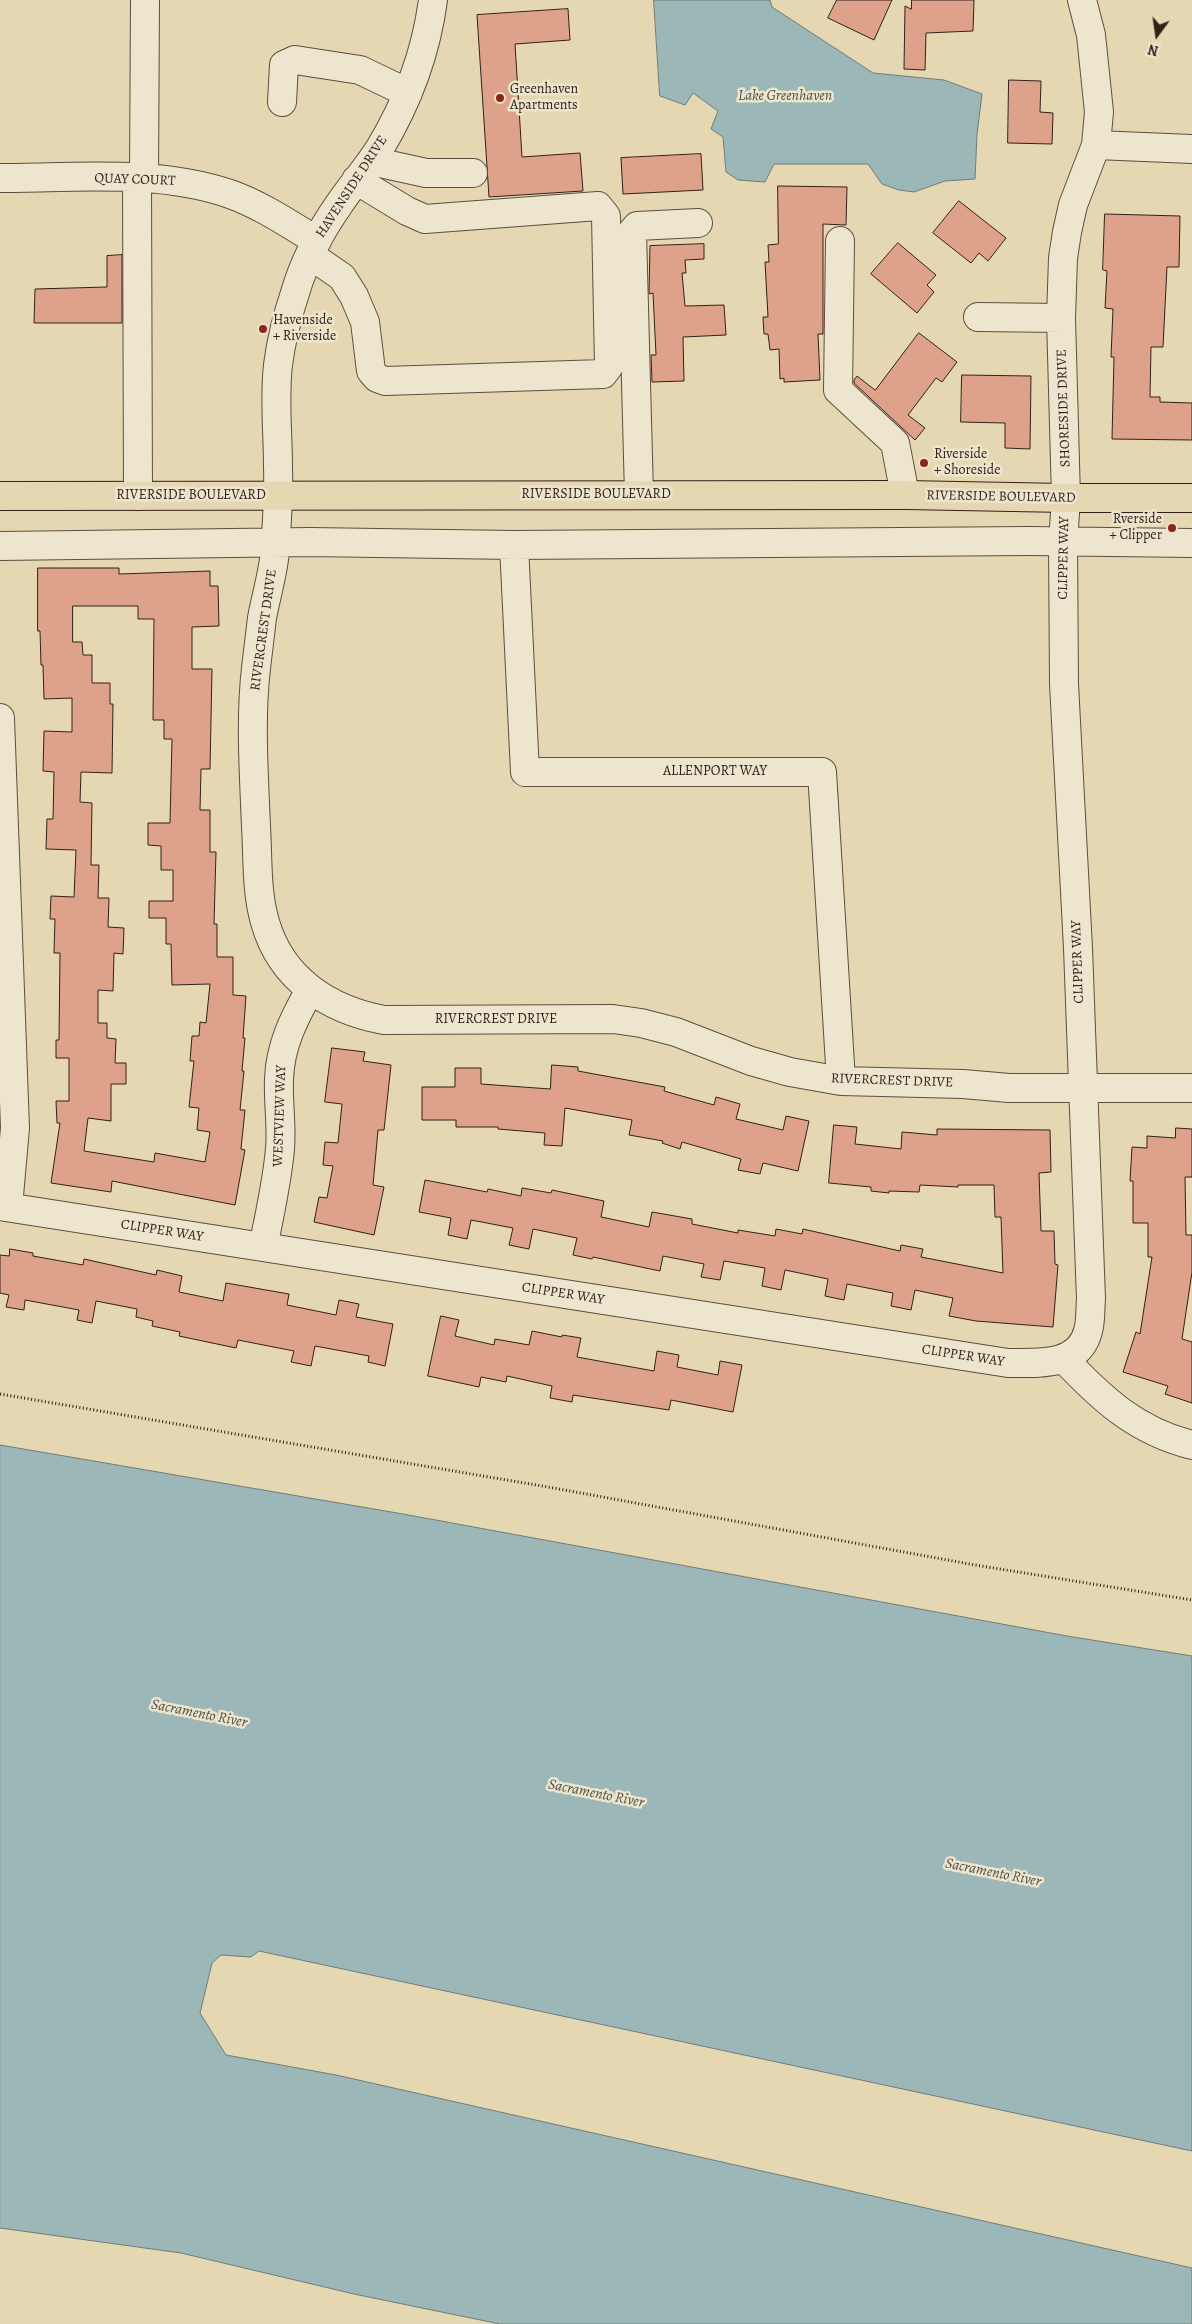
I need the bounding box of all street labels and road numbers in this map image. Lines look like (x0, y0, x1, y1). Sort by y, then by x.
street label: HAVENSIDE DRIVE (313, 133, 391, 241)
street label: QUAY COURT (94, 170, 176, 190)
street label: SHORESIDE DRIVE (1054, 349, 1074, 467)
street label: RIVERSIDE BOULEVARD (521, 487, 671, 503)
street label: RIVERSIDE BOULEVARD (926, 487, 1076, 507)
street label: RIVERSIDE BOULEVARD (116, 488, 266, 504)
street label: CLIPPER WAY (1055, 516, 1073, 600)
street label: RIVERCREST DRIVE (247, 568, 281, 692)
street label: ALLENPORT WAY (663, 764, 767, 780)
street label: CLIPPER WAY (1068, 920, 1088, 1004)
street label: RIVERCREST DRIVE (435, 1012, 557, 1028)
street label: WESTVIEW WAY (270, 1065, 290, 1167)
street label: RIVERCREST DRIVE (830, 1070, 954, 1092)
street label: CLIPPER WAY (120, 1216, 204, 1246)
street label: CLIPPER WAY (521, 1279, 605, 1309)
street label: CLIPPER WAY (921, 1341, 1005, 1371)

